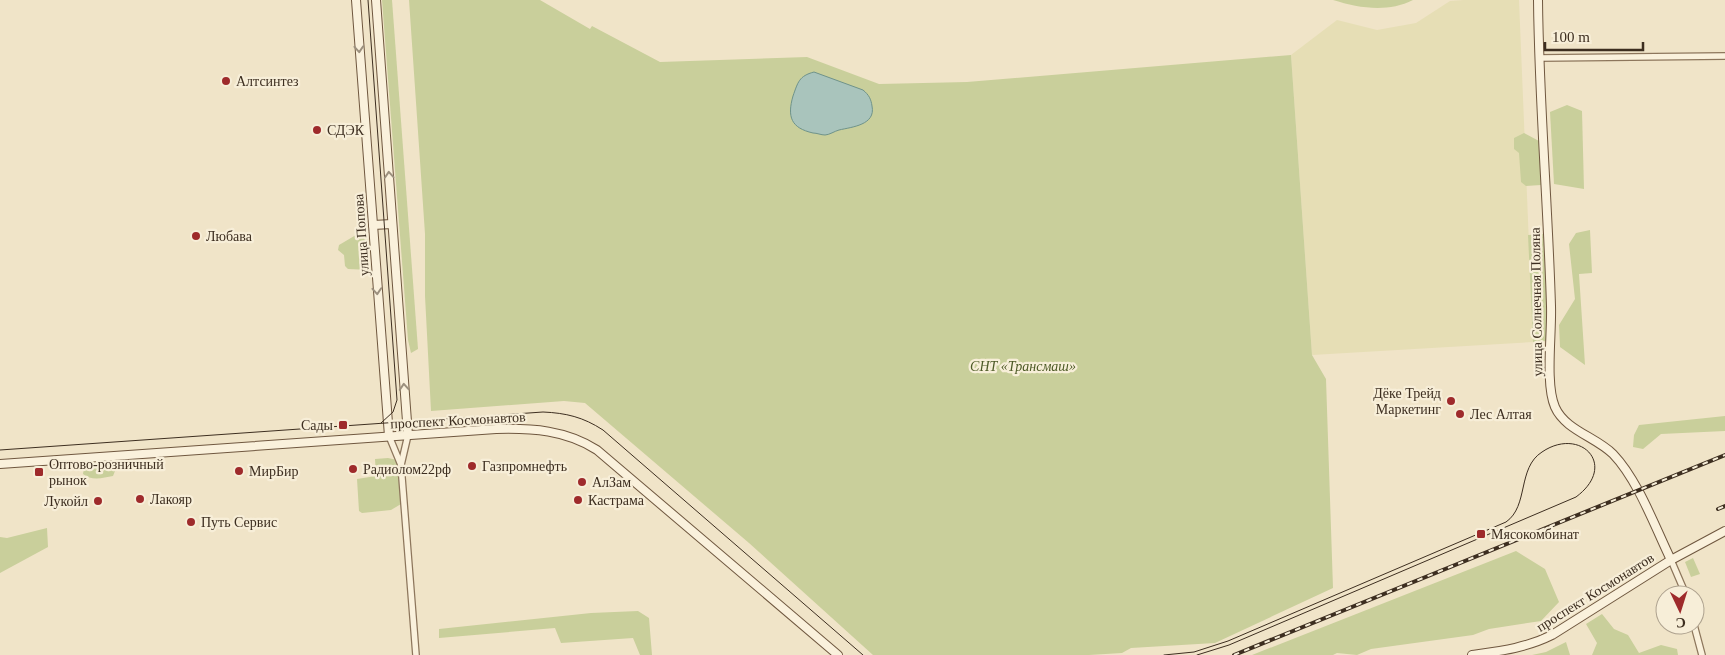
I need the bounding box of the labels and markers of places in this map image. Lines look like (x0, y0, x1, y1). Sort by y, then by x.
place label: Алтсинтез (236, 74, 299, 89)
marker: Алтсинтез (220, 75, 232, 87)
place label: СДЭК (327, 123, 365, 138)
marker: СДЭК (311, 124, 323, 136)
place label: Любава (206, 229, 253, 244)
marker: Любава (190, 230, 202, 242)
place label: Дёке Трейд Маркетинг (1373, 386, 1441, 417)
marker: Дёке Трейд Маркетинг (1445, 395, 1457, 407)
place label: Лес Алтая (1470, 407, 1532, 422)
marker: Лес Алтая (1454, 408, 1466, 420)
place label: Сады (301, 418, 334, 433)
marker: Сады (337, 419, 349, 431)
place label: Оптово-розничный рынок (49, 457, 164, 488)
place label: Газпромнефть (482, 459, 567, 474)
marker: Газпромнефть (466, 460, 478, 472)
place label: Радиолом22рф (363, 462, 451, 477)
marker: Радиолом22рф (347, 463, 359, 475)
place label: МирБир (249, 464, 298, 479)
marker: МирБир (233, 465, 245, 477)
marker: Оптово-розничный рынок (33, 466, 45, 478)
place label: АлЗам (592, 475, 631, 490)
marker: АлЗам (576, 476, 588, 488)
place label: Лакояр (150, 492, 192, 507)
marker: Лакояр (134, 493, 146, 505)
place label: Кастрама (588, 493, 645, 508)
place label: Лукойл (44, 494, 88, 509)
marker: Кастрама (572, 494, 584, 506)
marker: Лукойл (92, 495, 104, 507)
place label: Путь Сервис (201, 515, 277, 530)
marker: Путь Сервис (185, 516, 197, 528)
place label: Мясокомбинат (1491, 527, 1579, 542)
marker: Мясокомбинат (1475, 528, 1487, 540)

